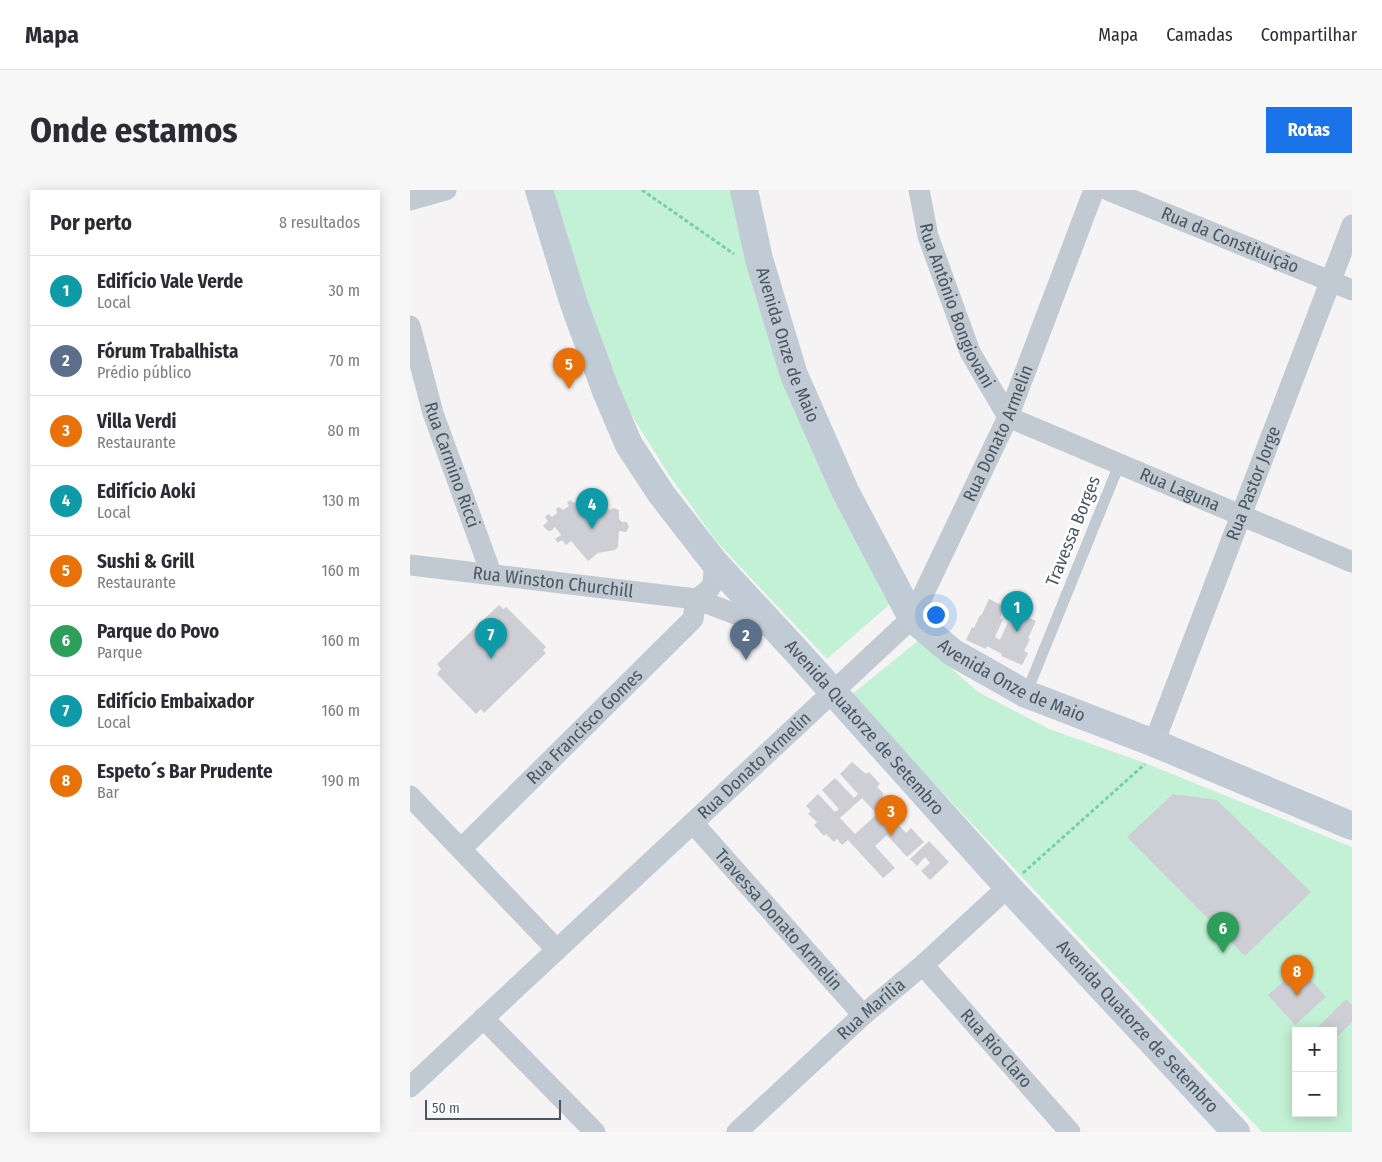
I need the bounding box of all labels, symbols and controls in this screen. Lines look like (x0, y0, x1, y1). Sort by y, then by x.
text: Mapa (25, 21, 79, 49)
text: Mapa (1098, 24, 1138, 46)
text: Camadas (1166, 24, 1233, 46)
text: Compartilhar (1261, 24, 1357, 46)
button: Rotas (1266, 107, 1352, 153)
text: Onde estamos (30, 109, 238, 151)
street label: Rua da Constituição (1158, 202, 1302, 278)
text: Por perto (50, 210, 132, 236)
text: 8 resultados (279, 213, 360, 232)
street label: Rua Antônio Bongiovani (915, 221, 1000, 392)
street label: Avenida Onze de Maio (751, 265, 824, 426)
text: Edifício Vale Verde (97, 270, 243, 293)
text: 1 (63, 281, 69, 300)
text: 30 m (328, 281, 360, 300)
text: Local (97, 293, 131, 312)
text: Fórum Trabalhista (97, 340, 238, 363)
pin: 5 (553, 348, 585, 389)
text: 2 (62, 351, 70, 370)
text: 70 m (329, 351, 360, 370)
street label: Rua Donato Armelin (958, 362, 1038, 505)
text: Prédio público (97, 363, 191, 382)
street label: Rua Carmino Ricci (420, 400, 485, 531)
text: Villa Verdi (97, 410, 176, 433)
text: 3 (62, 421, 70, 440)
text: 80 m (328, 421, 360, 440)
street label: Rua Pastor Jorge (1222, 423, 1285, 543)
text: Restaurante (97, 433, 176, 452)
street label: Rua Laguna (1136, 463, 1223, 516)
street label: Travessa Borges (1041, 472, 1105, 589)
text: Edifício Aoki (97, 480, 196, 503)
pin: 4 (576, 488, 608, 529)
text: 4 (62, 491, 70, 510)
text: 130 m (322, 491, 360, 510)
text: Local (97, 503, 131, 522)
text: Sushi & Grill (97, 550, 194, 573)
text: 5 (62, 561, 70, 580)
text: 160 m (321, 561, 360, 580)
street label: Rua Winston Churchill (472, 562, 635, 602)
text: Restaurante (97, 573, 176, 592)
pin: 1 (1001, 591, 1033, 632)
your location (923, 602, 949, 628)
pin: 7 (475, 618, 507, 659)
pin: 2 (730, 619, 762, 660)
text: Parque do Povo (97, 620, 219, 643)
text: 6 (62, 631, 70, 650)
text: 160 m (321, 631, 360, 650)
street label: Avenida Onze de Maio (934, 634, 1088, 727)
street label: Avenida Quatorze de Setembro (780, 635, 949, 819)
text: Parque (97, 643, 142, 662)
street label: Rua Francisco Gomes (522, 664, 648, 789)
text: Edifício Embaixador (97, 690, 254, 713)
text: 7 (63, 701, 69, 720)
text: 160 m (321, 701, 360, 720)
street label: Rua Donato Armelin (693, 707, 815, 824)
text: Local (97, 713, 131, 732)
text: Espeto´s Bar Prudente (97, 760, 273, 783)
text: 8 (62, 771, 70, 790)
text: 190 m (322, 771, 360, 790)
text: Bar (97, 783, 119, 802)
pin: 3 (875, 795, 907, 836)
street label: Travessa Donato Armelin (710, 844, 847, 995)
pin: 6 (1207, 912, 1239, 953)
street label: Avenida Quatorze de Setembro (1052, 935, 1223, 1117)
pin: 8 (1281, 955, 1313, 996)
street label: Rua Marília (832, 973, 910, 1044)
street label: Rua Rio Claro (956, 1004, 1037, 1092)
map controls (1292, 1027, 1337, 1117)
button: + (1292, 1027, 1337, 1072)
button: − (1292, 1072, 1337, 1117)
scale bar (425, 1097, 561, 1120)
text: 50 m (432, 1100, 460, 1117)

